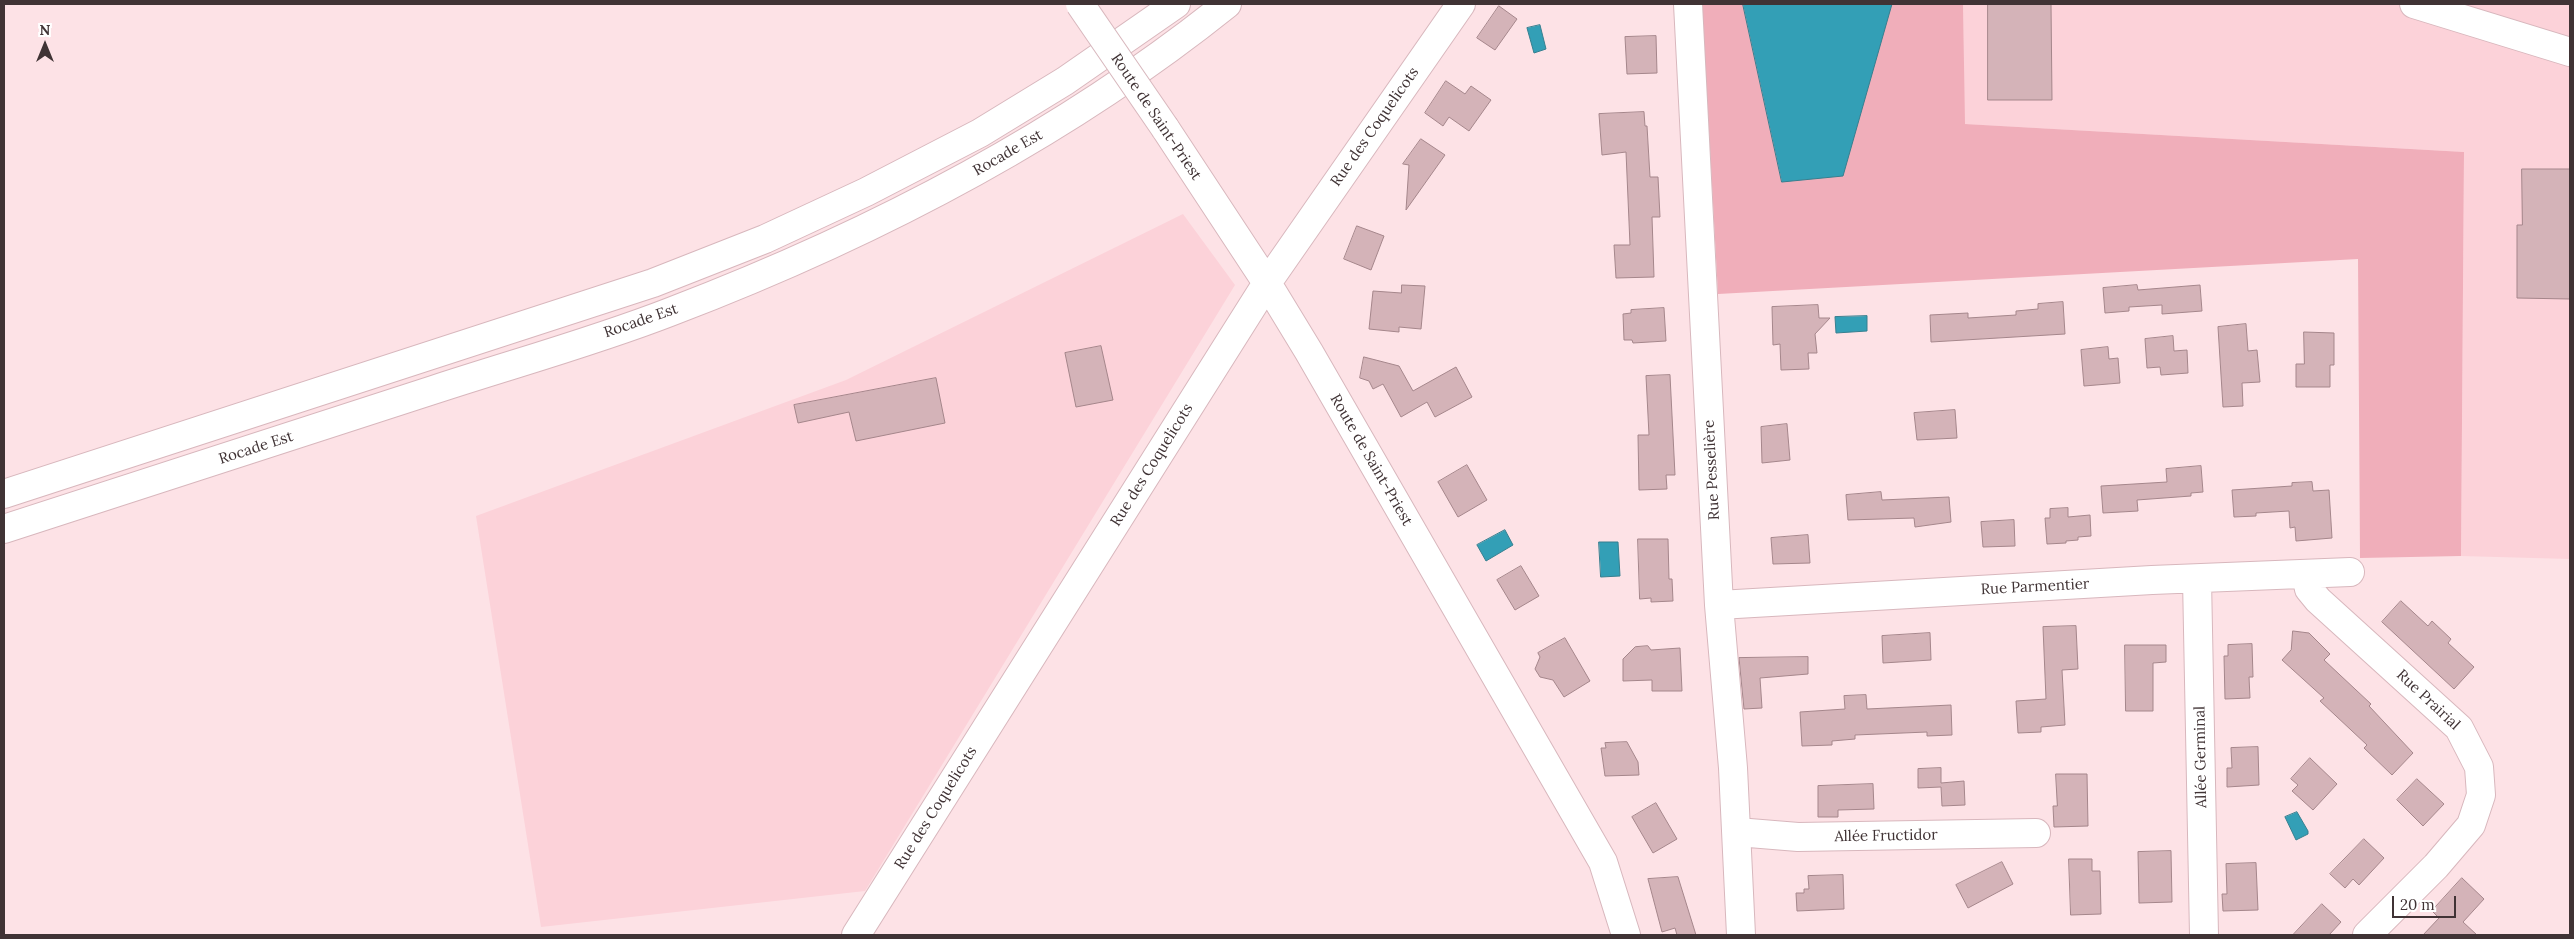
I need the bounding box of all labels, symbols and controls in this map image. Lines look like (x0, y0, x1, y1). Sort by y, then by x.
north arrow (20, 20, 70, 70)
text: N (40, 21, 50, 39)
street label: Route de Saint-Priest (1107, 50, 1205, 184)
street label: Rue des Coquelicots (1327, 64, 1423, 190)
street label: Rocade Est (970, 126, 1046, 180)
street label: Rocade Est (602, 300, 680, 342)
street label: Route de Saint-Priest (1326, 391, 1416, 529)
street label: Rue des Coquelicots (1107, 400, 1197, 530)
street label: Rue Pesselière (1700, 419, 1724, 521)
street label: Rocade Est (217, 428, 295, 468)
street label: Rue Parmentier (1980, 575, 2090, 599)
street label: Rue Prairial (2392, 666, 2464, 734)
street label: Allée Germinal (2191, 706, 2211, 808)
street label: Rue des Coquelicots (891, 743, 981, 873)
street label: Allée Fructidor (1834, 826, 1938, 846)
scale bar (2394, 886, 2458, 918)
text: 20 m (2400, 895, 2435, 914)

